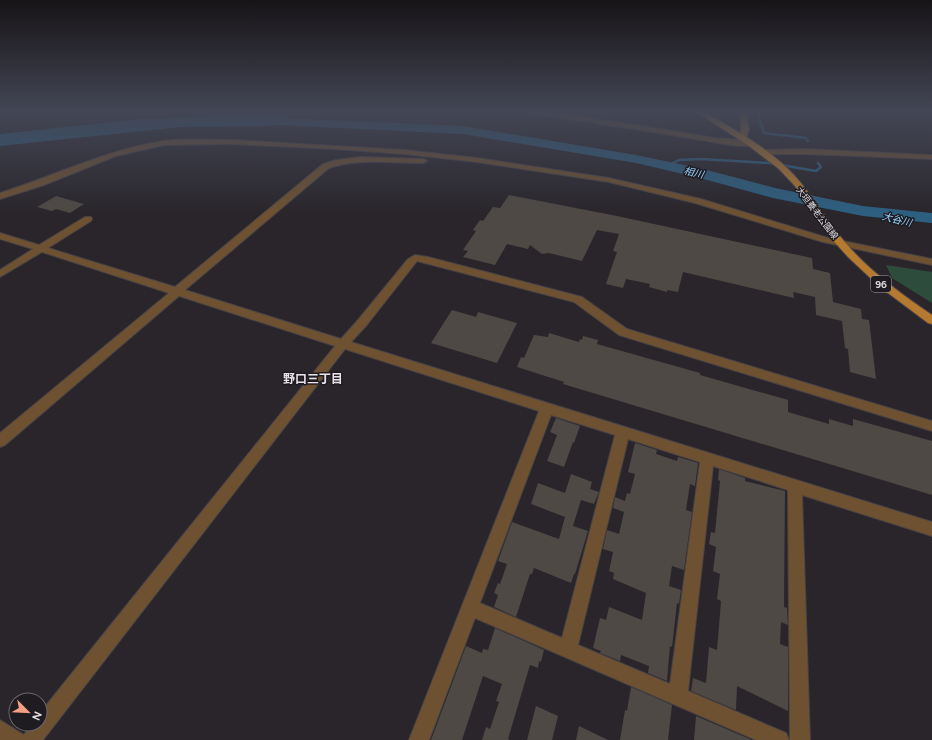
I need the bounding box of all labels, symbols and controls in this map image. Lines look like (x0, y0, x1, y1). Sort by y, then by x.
water label: 相川 (683, 164, 706, 181)
street label: 大垣養老公園線 (794, 184, 841, 242)
water label: 大谷川 (881, 210, 914, 230)
road number: 96 (871, 276, 891, 292)
district label: 野口三丁目 (283, 372, 343, 386)
north arrow (8, 692, 48, 732)
text: N (29, 709, 44, 722)

